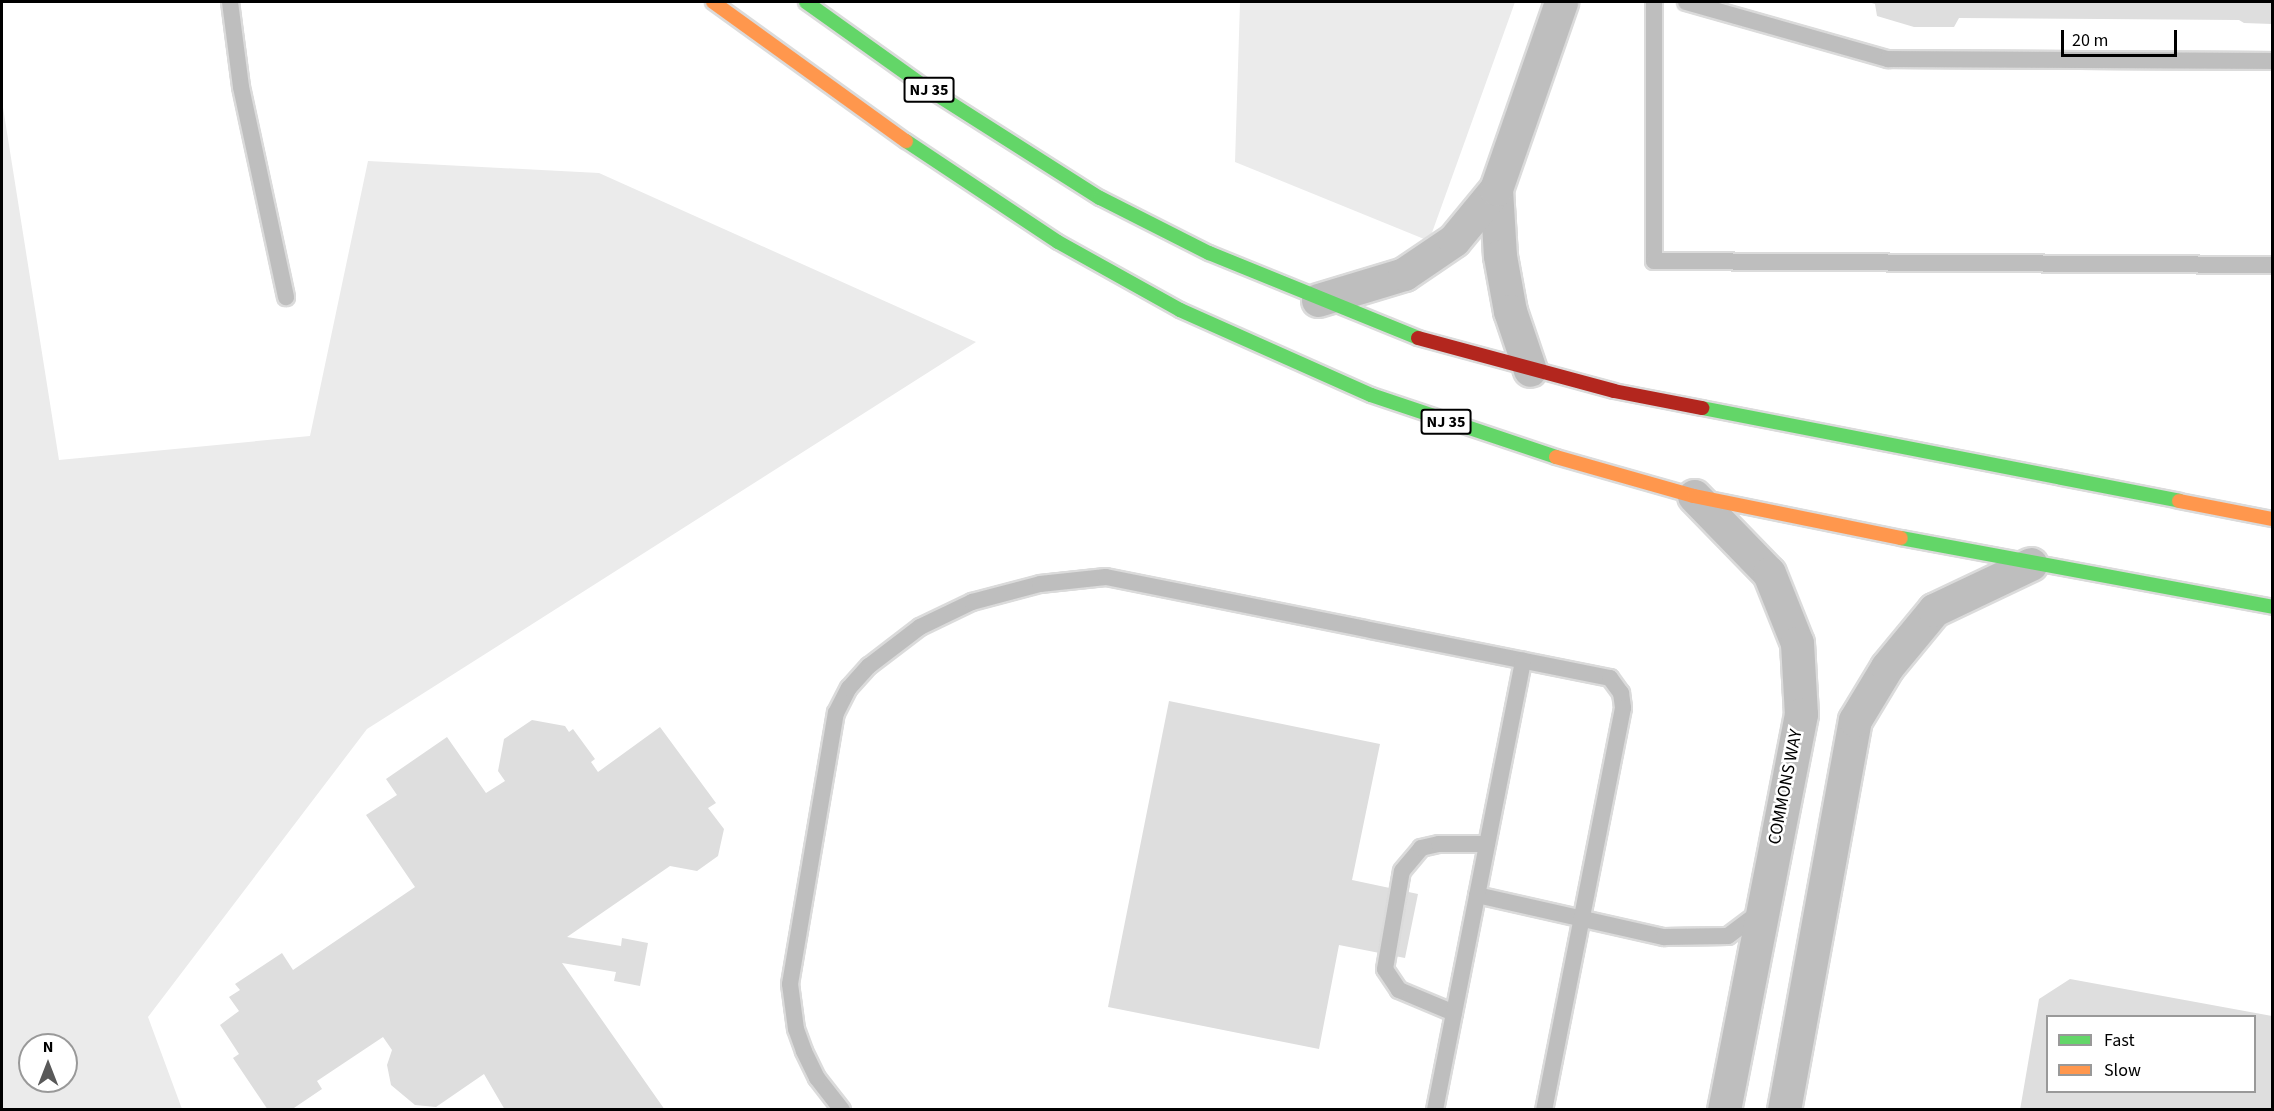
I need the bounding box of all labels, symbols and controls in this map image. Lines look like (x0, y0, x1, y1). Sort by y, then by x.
scale bar (2064, 18, 2180, 56)
text: 20 m (2072, 28, 2108, 53)
road number: NJ 35 (904, 77, 954, 103)
road number: NJ 35 (1420, 409, 1472, 435)
street label: COMMONS WAY (1764, 728, 1808, 846)
legend (2046, 1015, 2256, 1093)
text: Fast (2104, 1028, 2135, 1053)
north arrow (18, 1033, 78, 1093)
text: N (43, 1036, 53, 1058)
text: Slow (2104, 1058, 2141, 1083)

